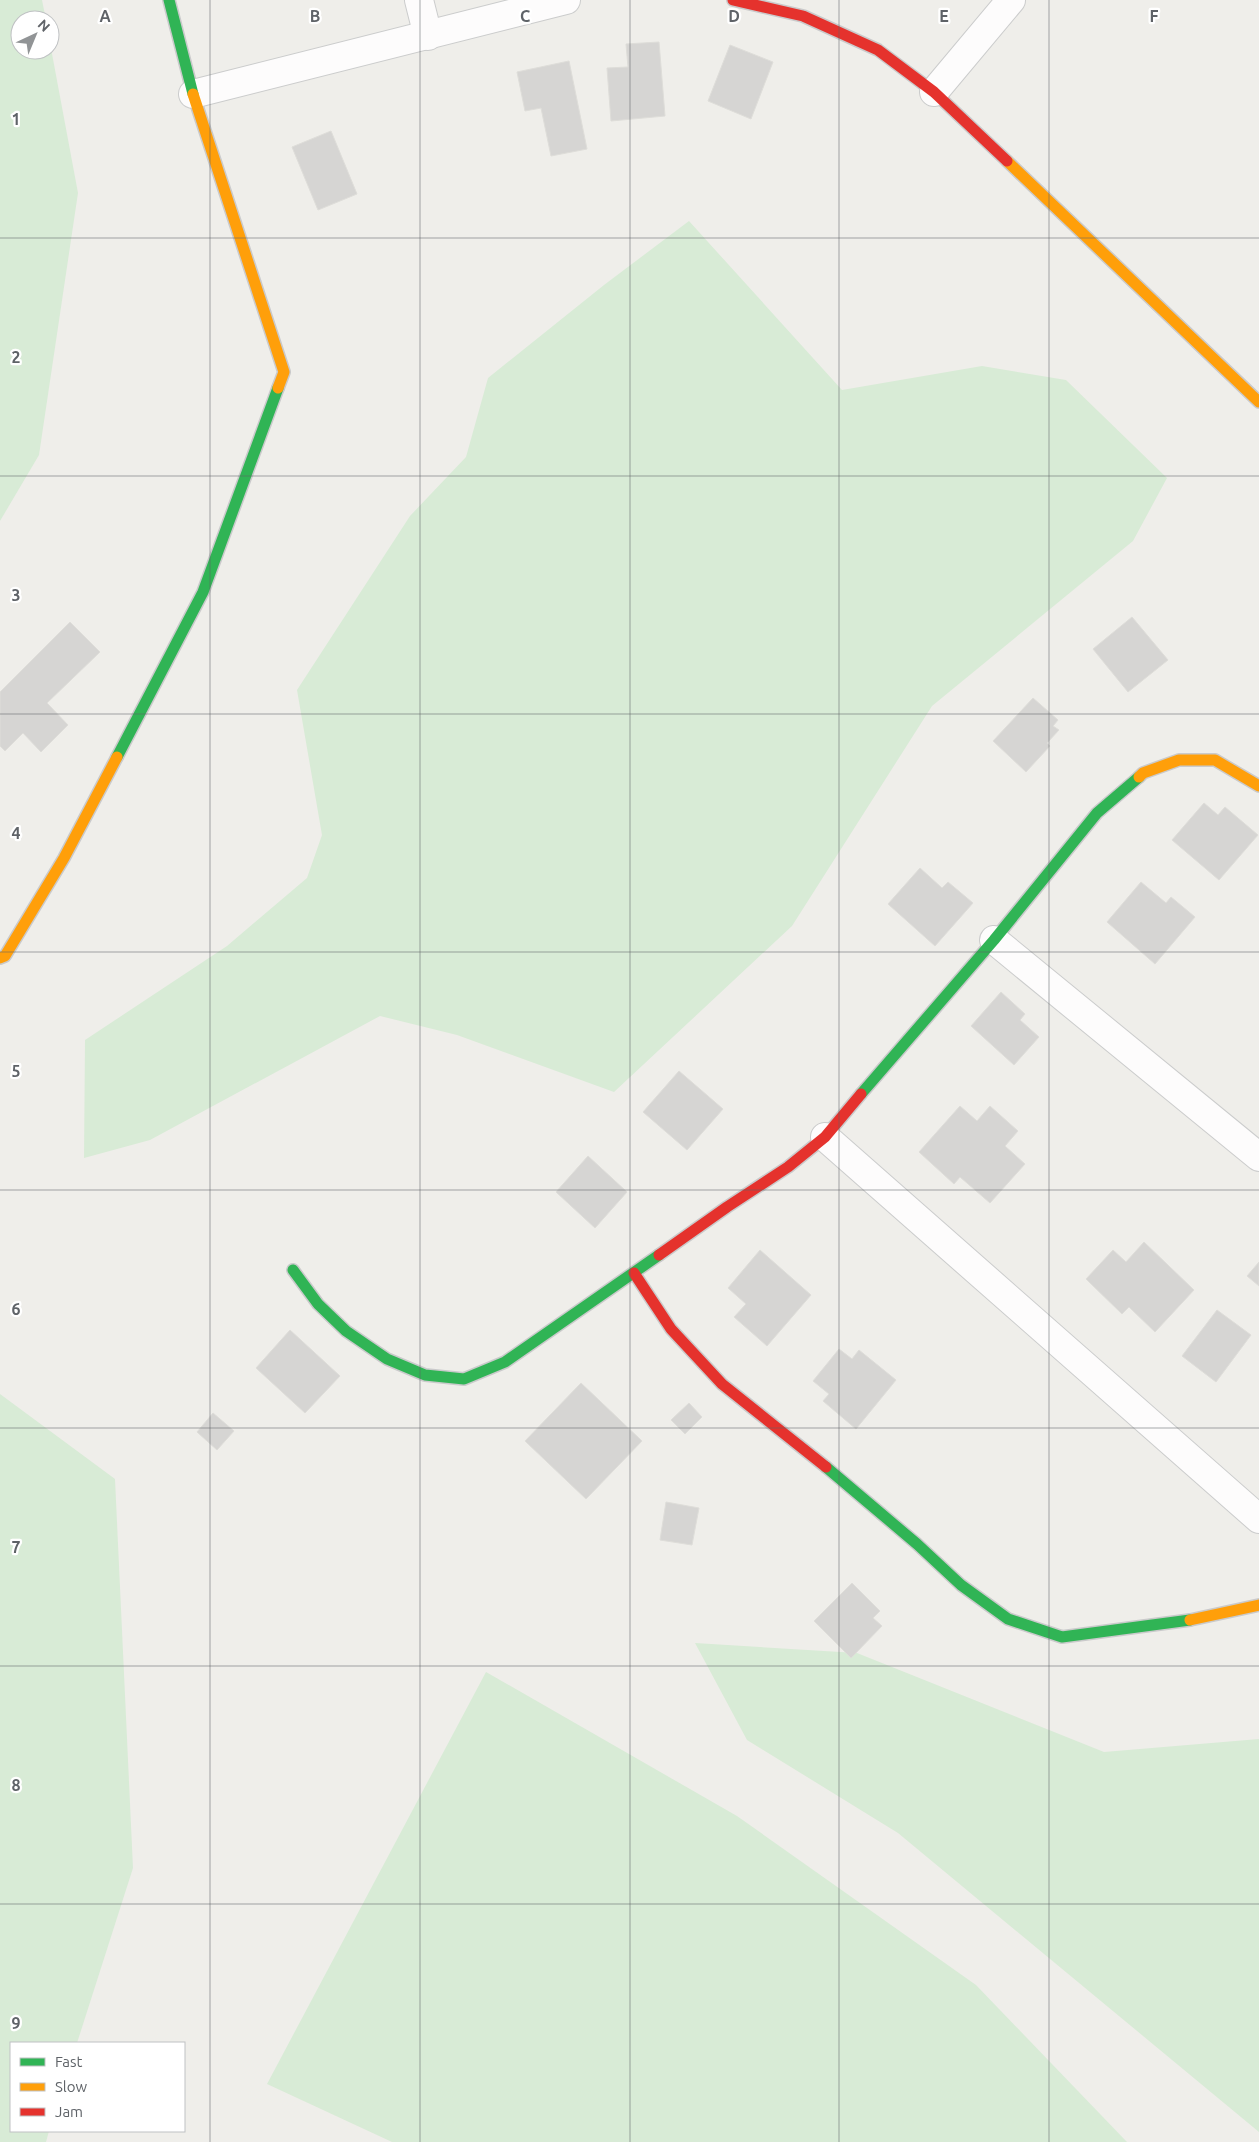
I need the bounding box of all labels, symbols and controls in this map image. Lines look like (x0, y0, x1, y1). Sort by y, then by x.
text: A (99, 7, 111, 25)
text: B (310, 7, 320, 25)
text: C (520, 7, 530, 25)
text: D (728, 7, 740, 25)
text: E (939, 7, 949, 25)
text: F (1150, 7, 1159, 25)
north arrow (10, 10, 60, 60)
text: N (35, 16, 53, 35)
text: 1 (11, 110, 21, 128)
text: 2 (11, 348, 21, 366)
text: 3 (11, 586, 21, 604)
text: 4 (11, 824, 21, 842)
text: 5 (11, 1062, 21, 1080)
text: 6 (11, 1300, 21, 1318)
text: 7 (11, 1538, 21, 1556)
text: 8 (11, 1776, 21, 1794)
text: 9 (11, 2014, 21, 2032)
legend (10, 2042, 185, 2132)
text: Fast (55, 2053, 83, 2070)
text: Slow (55, 2078, 88, 2095)
text: Jam (55, 2103, 83, 2120)

